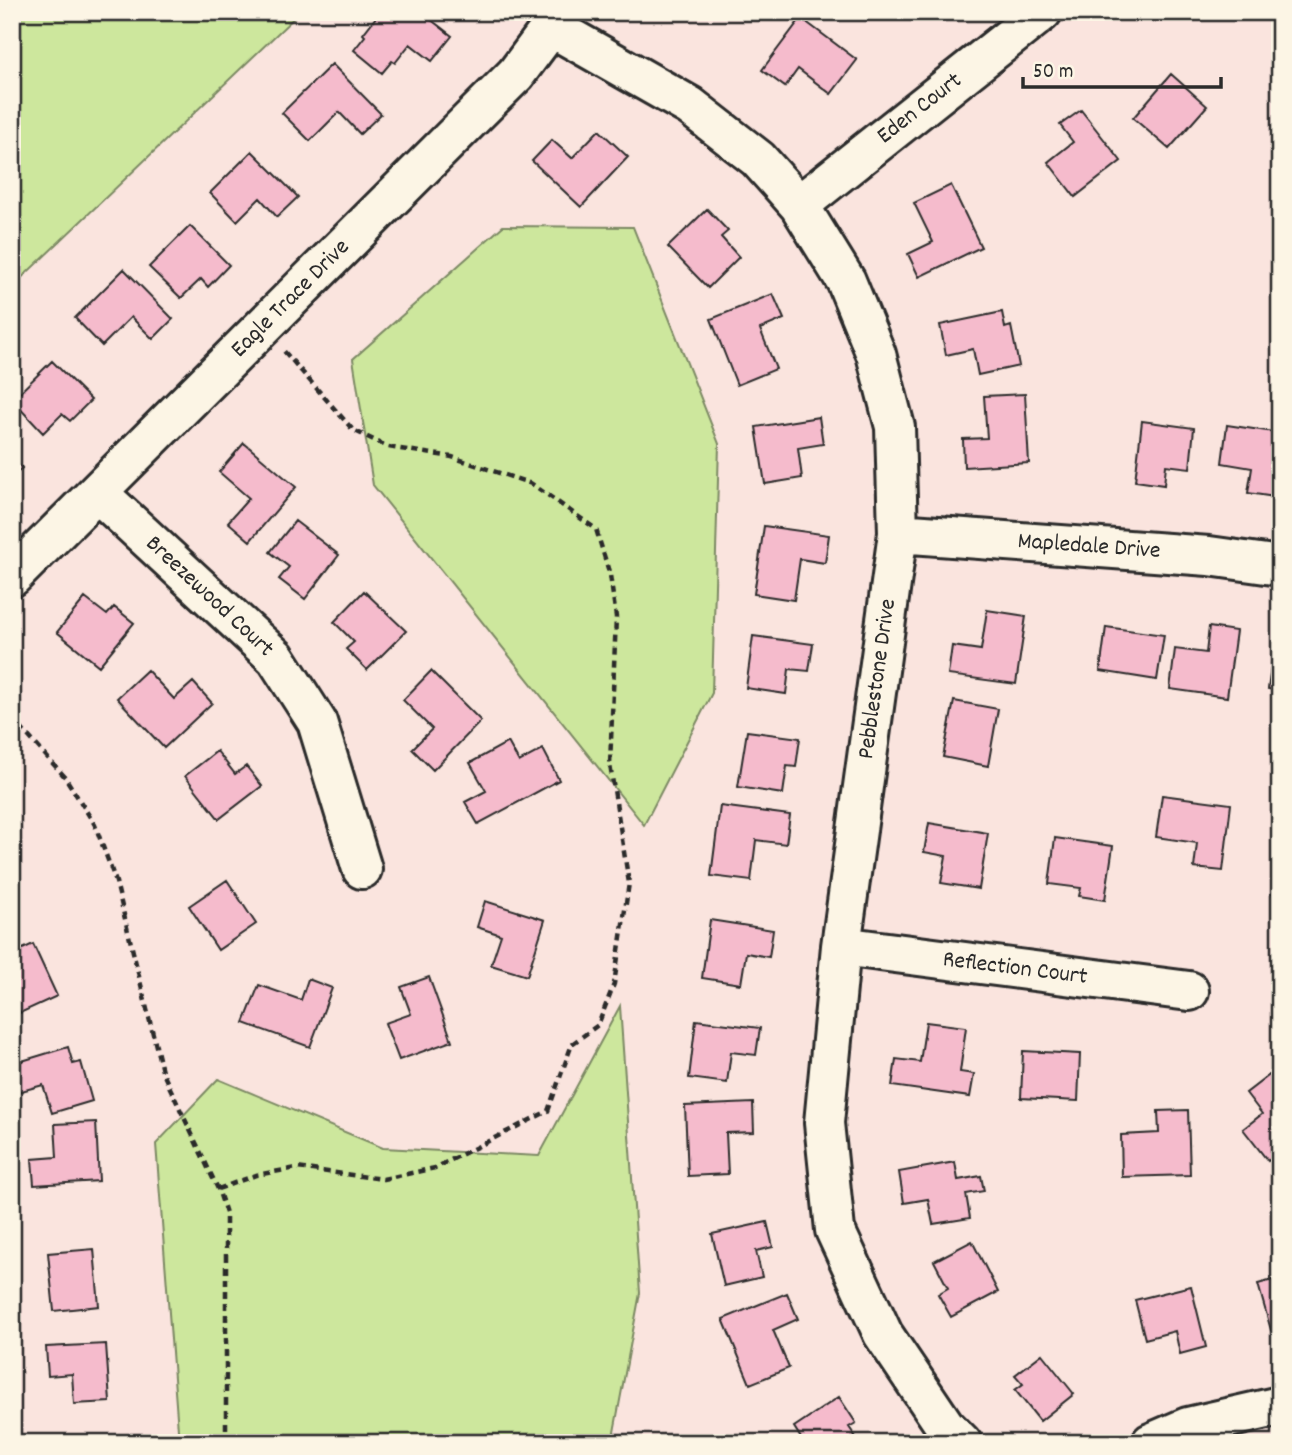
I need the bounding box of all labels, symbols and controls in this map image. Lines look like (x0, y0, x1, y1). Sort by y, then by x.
scale bar (1023, 46, 1220, 90)
text: 50 m (1033, 58, 1073, 88)
street label: Eden Court (870, 65, 970, 153)
street label: Eagle Trace Drive (224, 232, 358, 366)
street label: Mapledale Drive (1016, 525, 1162, 569)
street label: Breezewood Court (137, 528, 281, 666)
street label: Pebblestone Drive (850, 597, 906, 761)
street label: Reflection Court (941, 943, 1089, 995)

